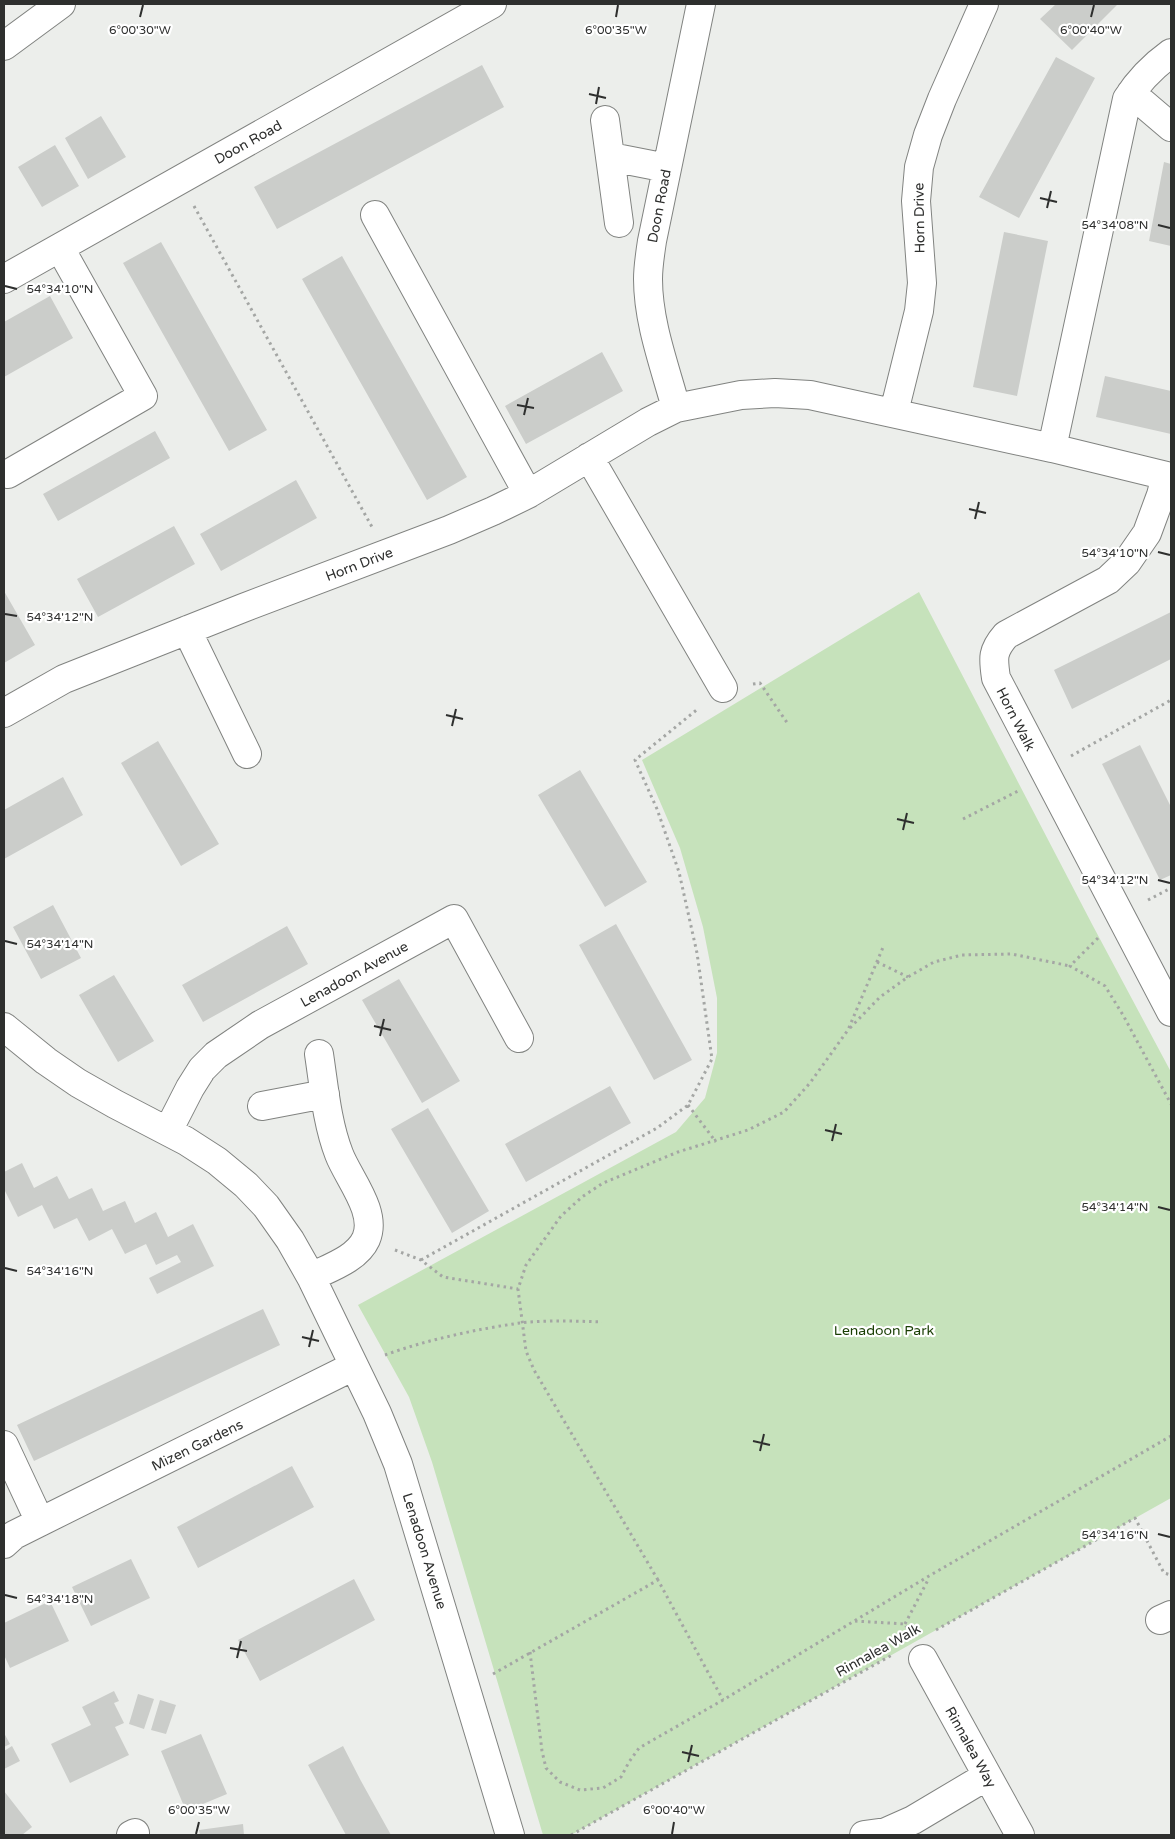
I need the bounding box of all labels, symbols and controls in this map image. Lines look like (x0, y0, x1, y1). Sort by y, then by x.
text: 6°00'30"W (109, 23, 171, 37)
text: 6°00'35"W (585, 23, 647, 37)
text: 6°00'40"W (1060, 23, 1122, 37)
street label: Doon Road (211, 117, 285, 168)
street label: Doon Road (644, 168, 675, 244)
street label: Horn Drive (910, 182, 929, 254)
text: 54°34'08"N (1082, 218, 1149, 232)
text: 54°34'10"N (27, 282, 94, 296)
street label: Horn Drive (323, 544, 395, 585)
text: 54°34'10"N (1082, 546, 1149, 560)
text: 54°34'12"N (27, 610, 94, 624)
street label: Horn Walk (992, 685, 1039, 754)
text: 54°34'12"N (1082, 873, 1149, 887)
text: 54°34'14"N (27, 937, 94, 951)
street label: Lenadoon Avenue (297, 938, 411, 1011)
text: 54°34'14"N (1082, 1200, 1149, 1214)
text: 54°34'16"N (27, 1264, 94, 1278)
park label: Lenadoon Park (834, 1322, 935, 1339)
street label: Mizen Gardens (149, 1416, 246, 1475)
street label: Lenadoon Avenue (399, 1491, 450, 1611)
text: 54°34'16"N (1082, 1528, 1149, 1542)
text: 54°34'18"N (27, 1592, 94, 1606)
street label: Rinnalea Walk (833, 1620, 924, 1681)
street label: Rinnalea Way (941, 1704, 1000, 1791)
text: 6°00'35"W (168, 1803, 230, 1817)
text: 6°00'40"W (643, 1803, 705, 1817)

